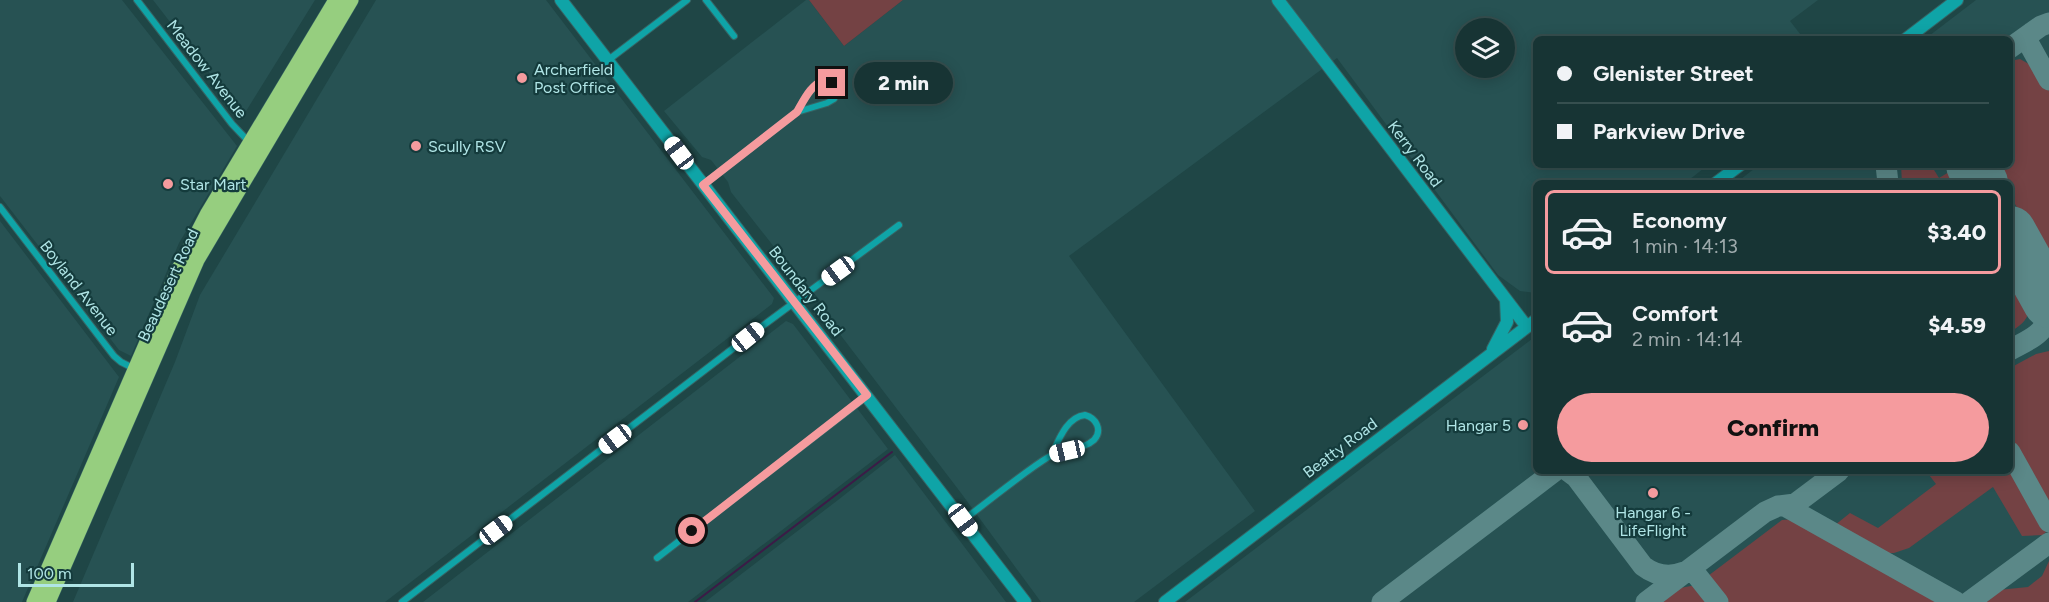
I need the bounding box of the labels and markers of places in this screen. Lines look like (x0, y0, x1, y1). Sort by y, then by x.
place label: Archerfield Post Office (534, 60, 615, 97)
marker: Archerfield Post Office (515, 71, 529, 85)
place label: Scully RSV (428, 137, 506, 156)
marker: Scully RSV (409, 139, 423, 153)
place label: Star Mart (180, 175, 247, 194)
marker: Star Mart (161, 177, 175, 191)
place label: Hangar 5 (1446, 416, 1511, 435)
marker: Hangar 5 (1516, 418, 1530, 432)
marker: Hangar 6 - LifeFlight (1646, 486, 1660, 500)
place label: Hangar 6 - LifeFlight (1615, 503, 1691, 540)

